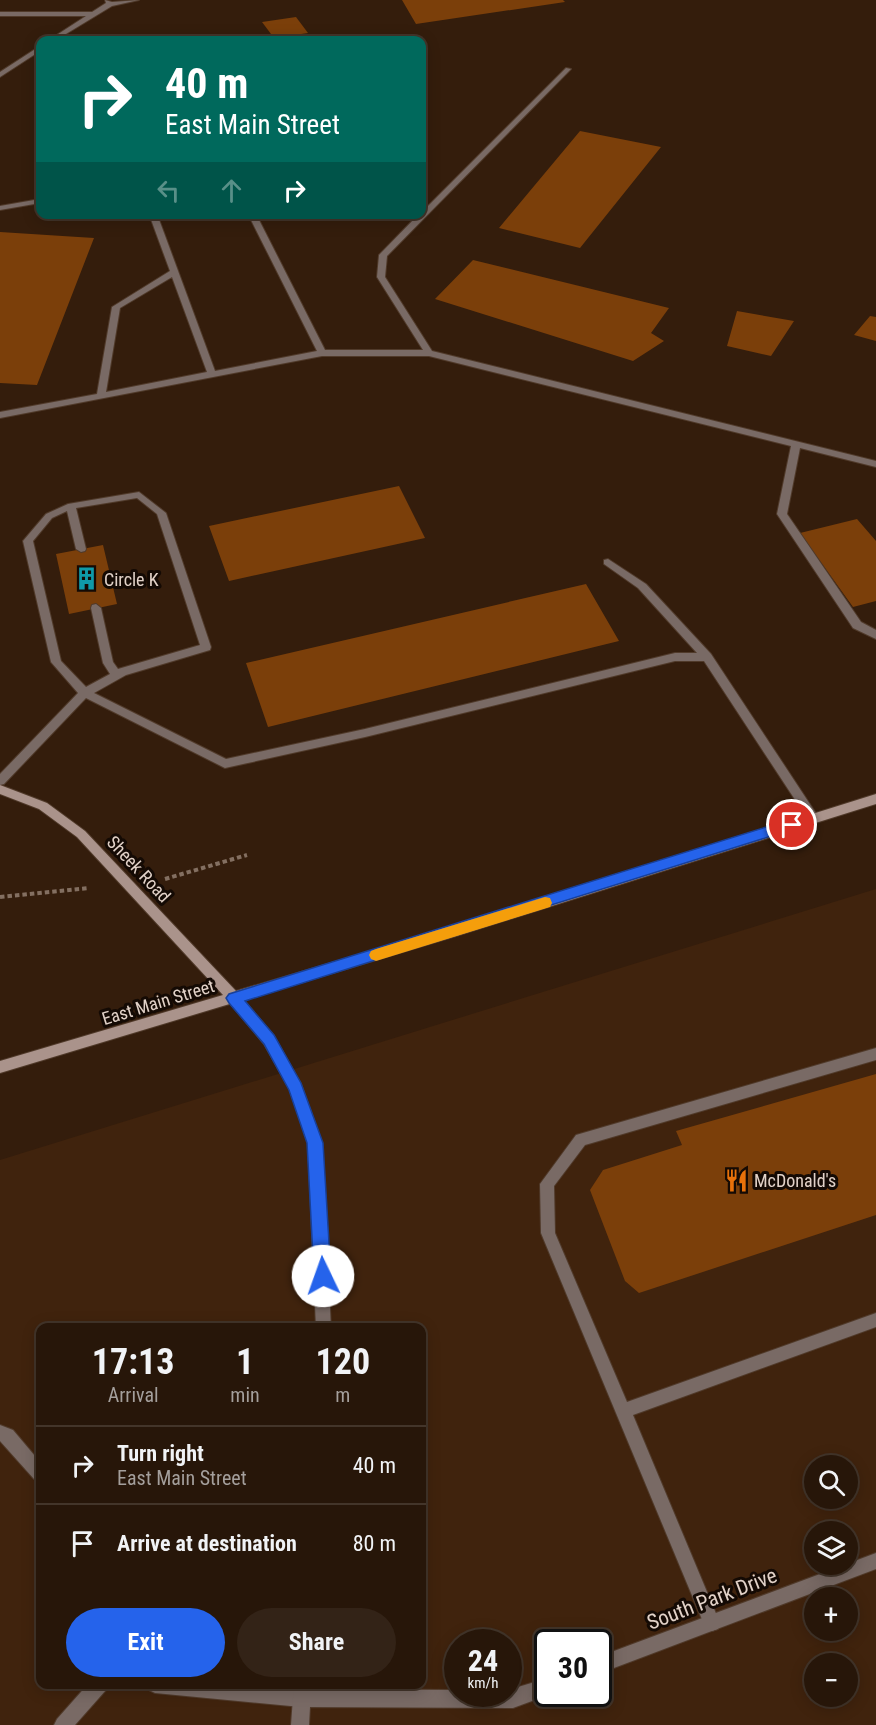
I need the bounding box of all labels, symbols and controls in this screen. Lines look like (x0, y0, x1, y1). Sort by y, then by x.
text: 40 m (165, 59, 248, 108)
icon: right (66, 60, 144, 138)
text: East Main Street (165, 109, 340, 141)
icon: left (152, 174, 185, 207)
icon: ahead (215, 174, 248, 207)
icon: right (278, 174, 311, 207)
building icon: Circle K (73, 566, 99, 592)
place label: Circle K (104, 569, 159, 590)
pin (766, 799, 817, 850)
icon: arrive (775, 808, 808, 841)
street label: Sheek Road (103, 831, 175, 907)
street label: East Main Street (99, 975, 217, 1029)
restaurant icon: McDonald's (723, 1167, 749, 1193)
place label: McDonald's (754, 1170, 836, 1191)
position arrow (291, 1244, 355, 1308)
text: 17:13 (92, 1341, 174, 1383)
text: 1 (236, 1341, 254, 1383)
text: 120 (316, 1341, 370, 1383)
text: Arrival (108, 1383, 159, 1407)
text: min (230, 1383, 260, 1407)
text: m (335, 1383, 350, 1407)
text: Turn right (117, 1441, 204, 1466)
icon: right (66, 1449, 99, 1482)
text: 40 m (353, 1453, 396, 1478)
map controls (804, 1455, 858, 1707)
button: search (804, 1455, 858, 1509)
text: East Main Street (117, 1466, 247, 1490)
button: layers (804, 1521, 858, 1575)
icon: arrive (66, 1527, 99, 1560)
text: Arrive at destination (117, 1531, 297, 1556)
text: 80 m (353, 1531, 396, 1556)
street label: South Park Drive (644, 1563, 780, 1635)
button: + (804, 1587, 858, 1641)
button: Exit (66, 1608, 225, 1677)
button: Share (237, 1608, 396, 1677)
speed limit sign: 30 (534, 1629, 612, 1707)
text: 24 (468, 1643, 498, 1678)
button: − (804, 1653, 858, 1707)
text: km/h (468, 1674, 498, 1692)

